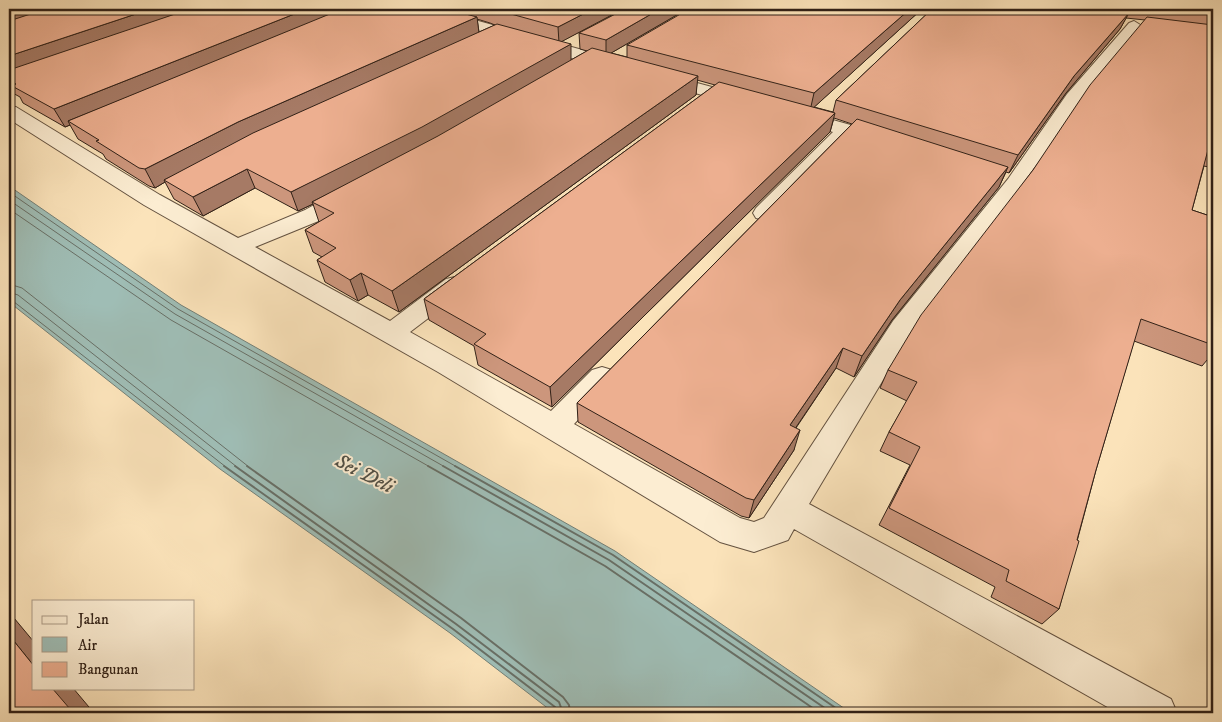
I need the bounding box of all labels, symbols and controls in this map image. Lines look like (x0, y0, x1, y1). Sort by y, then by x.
water label: Sei Deli (330, 449, 399, 500)
legend (32, 600, 195, 690)
text: Jalan (76, 610, 109, 629)
text: Air (78, 636, 97, 655)
text: Bangunan (78, 660, 138, 679)

